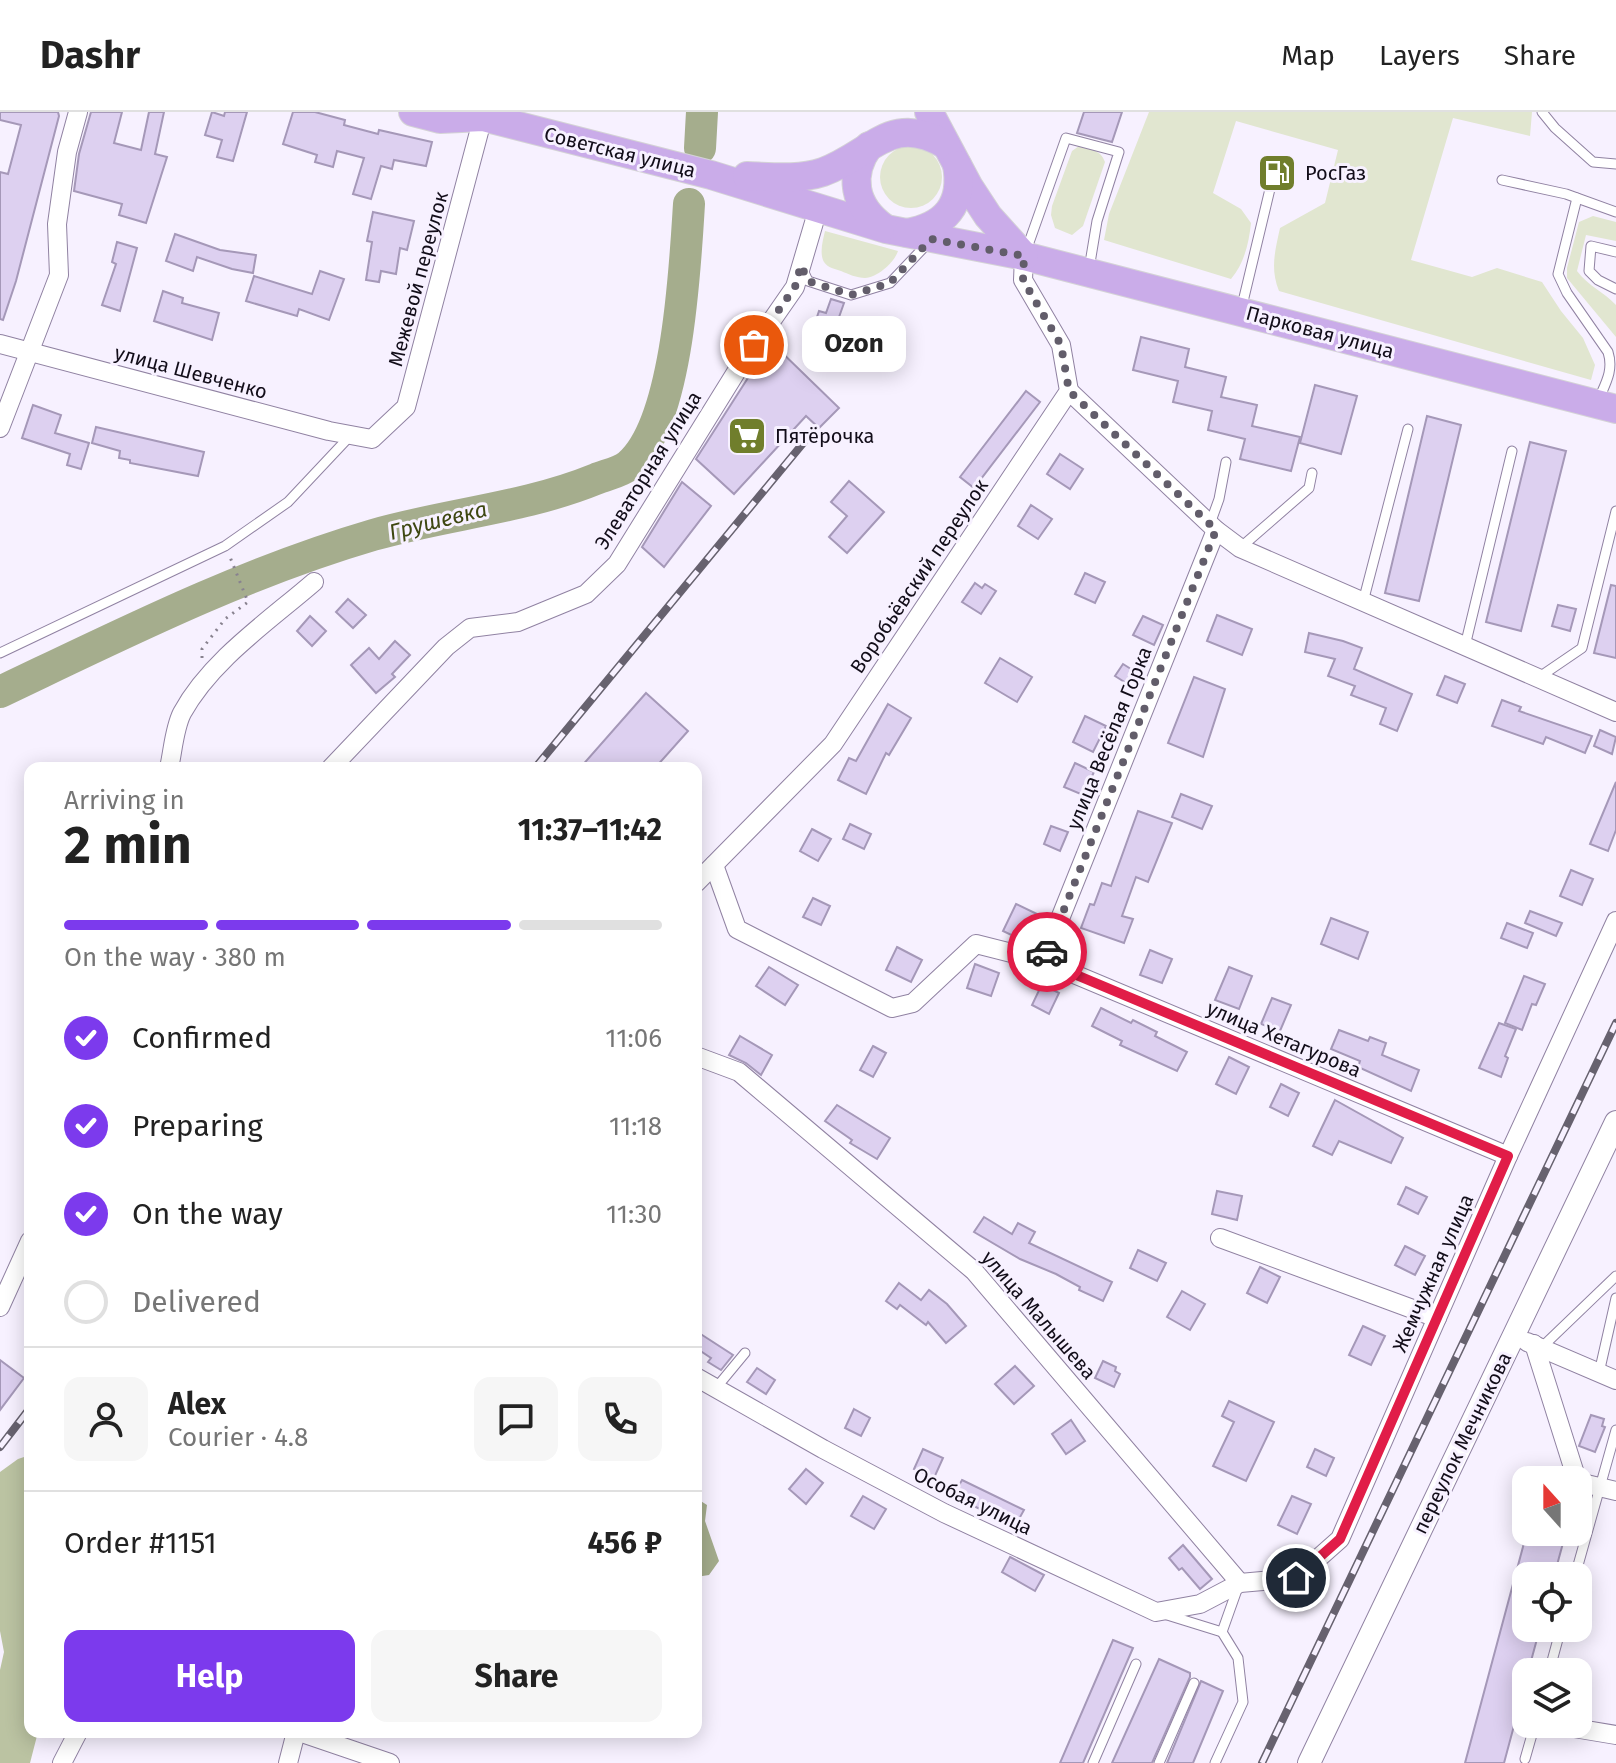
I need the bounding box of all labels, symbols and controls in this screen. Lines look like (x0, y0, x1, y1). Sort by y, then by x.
text: Dashr (40, 32, 140, 78)
text: Map (1281, 39, 1335, 72)
text: Layers (1379, 39, 1460, 72)
text: Share (1504, 39, 1576, 72)
street label: Советская улица (542, 122, 698, 182)
fuel station icon: РосГаз (1256, 152, 1298, 194)
place label: РосГаз (1305, 161, 1366, 185)
street label: Межевой переулок (383, 188, 453, 369)
street label: Парковая улица (1243, 301, 1397, 363)
pin (720, 311, 788, 379)
callout: Ozon (802, 317, 906, 373)
icon: bag (732, 323, 776, 367)
text: Ozon (824, 328, 884, 359)
street label: улица Шевченко (112, 340, 270, 404)
street label: Элеваторная улица (590, 387, 706, 553)
supermarket icon: Пятёрочка (726, 415, 768, 457)
place label: Пятёрочка (775, 424, 875, 448)
street label: Воробьёвский переулок (845, 474, 993, 678)
water label: Грушевка (386, 495, 490, 546)
street label: улица Весёлая Горка (1061, 643, 1157, 833)
text: Arriving in (64, 785, 185, 816)
text: 11:37–11:42 (518, 812, 662, 848)
text: 2 min (64, 814, 192, 877)
courier (1007, 912, 1087, 992)
icon: car (1025, 930, 1069, 974)
text: On the way · 380 m (64, 942, 286, 973)
street label: улица Хетагурова (1203, 996, 1365, 1082)
icon: check (64, 1016, 108, 1060)
text: Confirmed (132, 1020, 272, 1056)
text: 11:06 (605, 1023, 662, 1054)
icon: check (64, 1104, 108, 1148)
text: Preparing (132, 1108, 263, 1144)
text: 11:18 (609, 1111, 662, 1142)
street label: Жемчужная улица (1387, 1190, 1479, 1356)
icon: check (64, 1192, 108, 1236)
text: On the way (132, 1196, 283, 1232)
text: 11:30 (606, 1199, 662, 1230)
street label: улица Малышева (977, 1246, 1101, 1384)
text: Delivered (132, 1284, 261, 1320)
street label: переулок Мечникова (1408, 1348, 1516, 1538)
button: person (64, 1377, 148, 1461)
button: chat (474, 1377, 558, 1461)
button: phone (578, 1377, 662, 1461)
text: Alex (168, 1386, 226, 1422)
text: Courier · 4.8 (168, 1422, 308, 1453)
street label: Особая улица (910, 1462, 1036, 1540)
north arrow (1512, 1466, 1592, 1546)
map controls (1512, 1466, 1592, 1738)
text: Order #1151 (64, 1525, 217, 1561)
text: 456 ₽ (587, 1525, 662, 1561)
pin (1262, 1544, 1330, 1612)
icon: home (1274, 1556, 1318, 1600)
button: locate (1512, 1562, 1592, 1642)
button: Help (64, 1630, 355, 1722)
button: Share (371, 1630, 662, 1722)
button: layers (1512, 1658, 1592, 1738)

